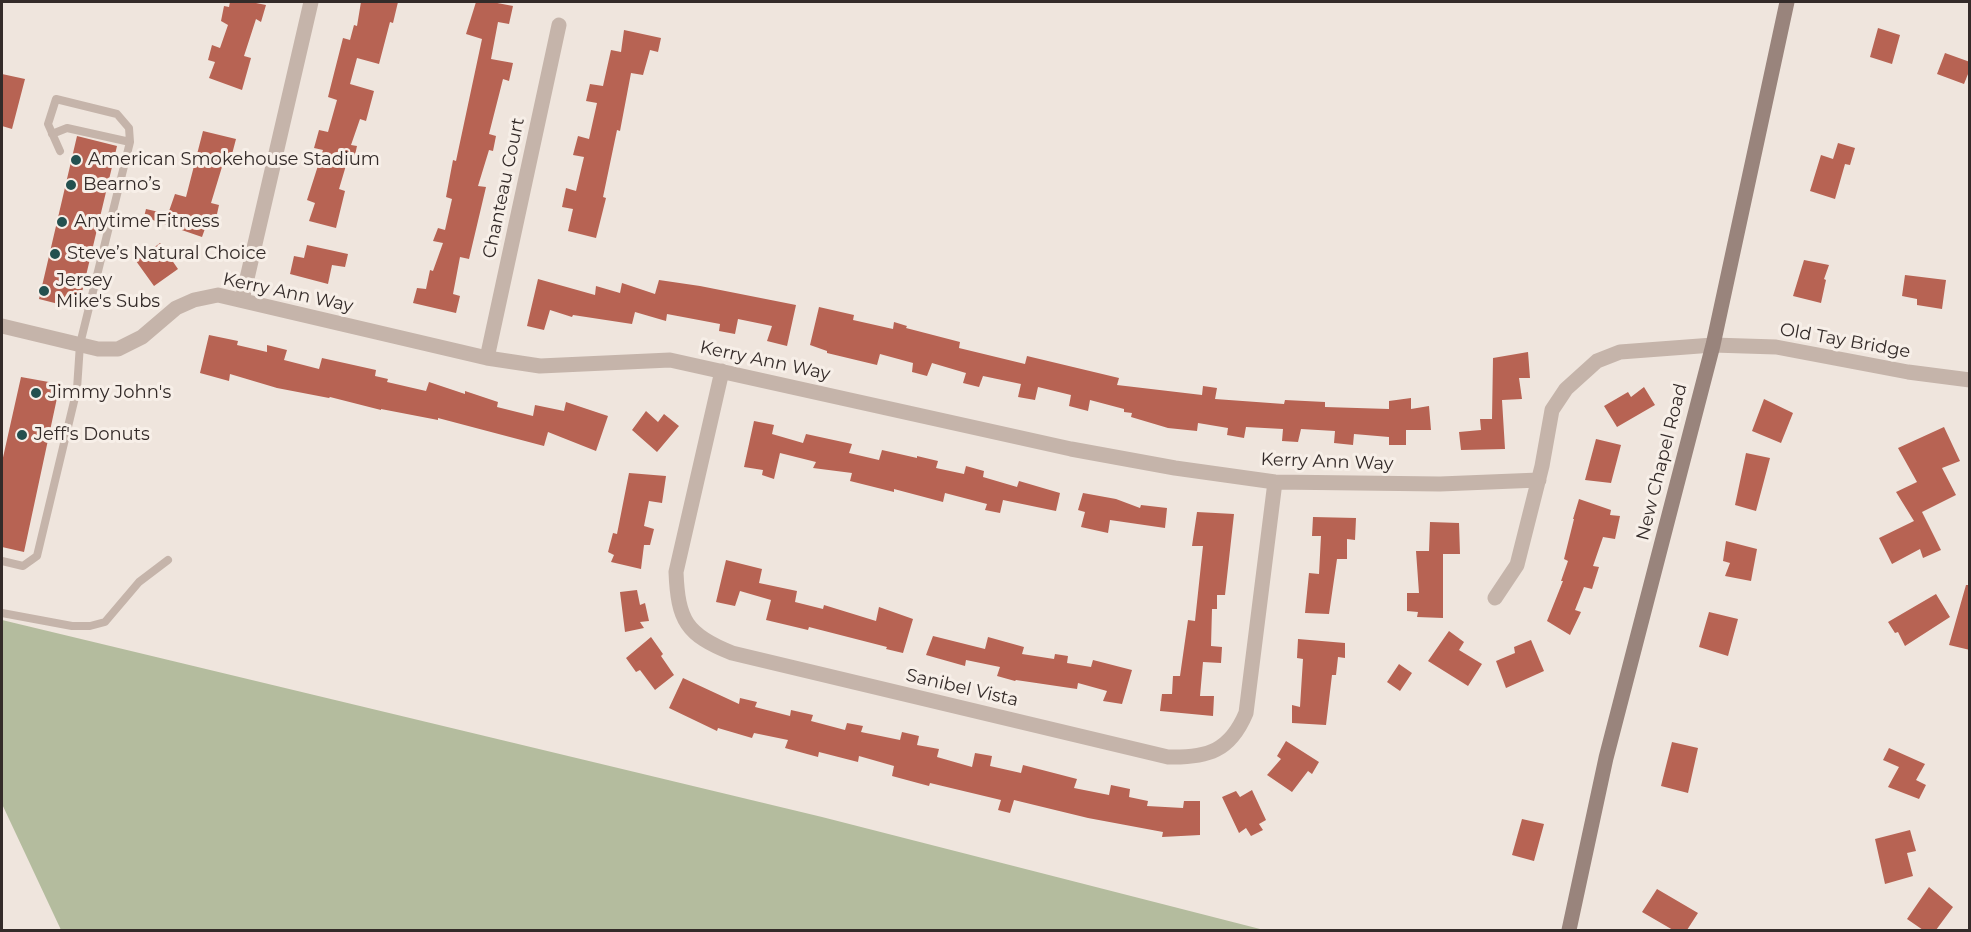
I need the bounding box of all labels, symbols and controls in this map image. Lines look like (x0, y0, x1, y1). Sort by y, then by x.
street label: Chanteau Court (479, 116, 529, 260)
place label: American Smokehouse Stadium (88, 149, 380, 171)
marker: American Smokehouse Stadium (69, 153, 83, 167)
place label: Bearno’s (83, 174, 161, 196)
marker: Bearno’s (64, 178, 78, 192)
place label: Anytime Fitness (74, 211, 219, 233)
marker: Anytime Fitness (55, 215, 69, 229)
place label: Steve’s Natural Choice (67, 243, 266, 265)
marker: Steve’s Natural Choice (48, 247, 62, 261)
street label: Kerry Ann Way (221, 269, 355, 317)
place label: Jersey Mike's Subs (56, 270, 160, 312)
marker: Jersey Mike's Subs (37, 284, 51, 298)
street label: Old Tay Bridge (1778, 319, 1912, 363)
street label: Kerry Ann Way (698, 337, 832, 385)
street label: New Chapel Road (1632, 381, 1692, 543)
place label: Jimmy John's (48, 382, 171, 404)
marker: Jimmy John's (29, 386, 43, 400)
place label: Jeff's Donuts (34, 424, 150, 446)
marker: Jeff's Donuts (15, 428, 29, 442)
street label: Kerry Ann Way (1260, 449, 1394, 475)
street label: Sanibel Vista (904, 665, 1020, 711)

